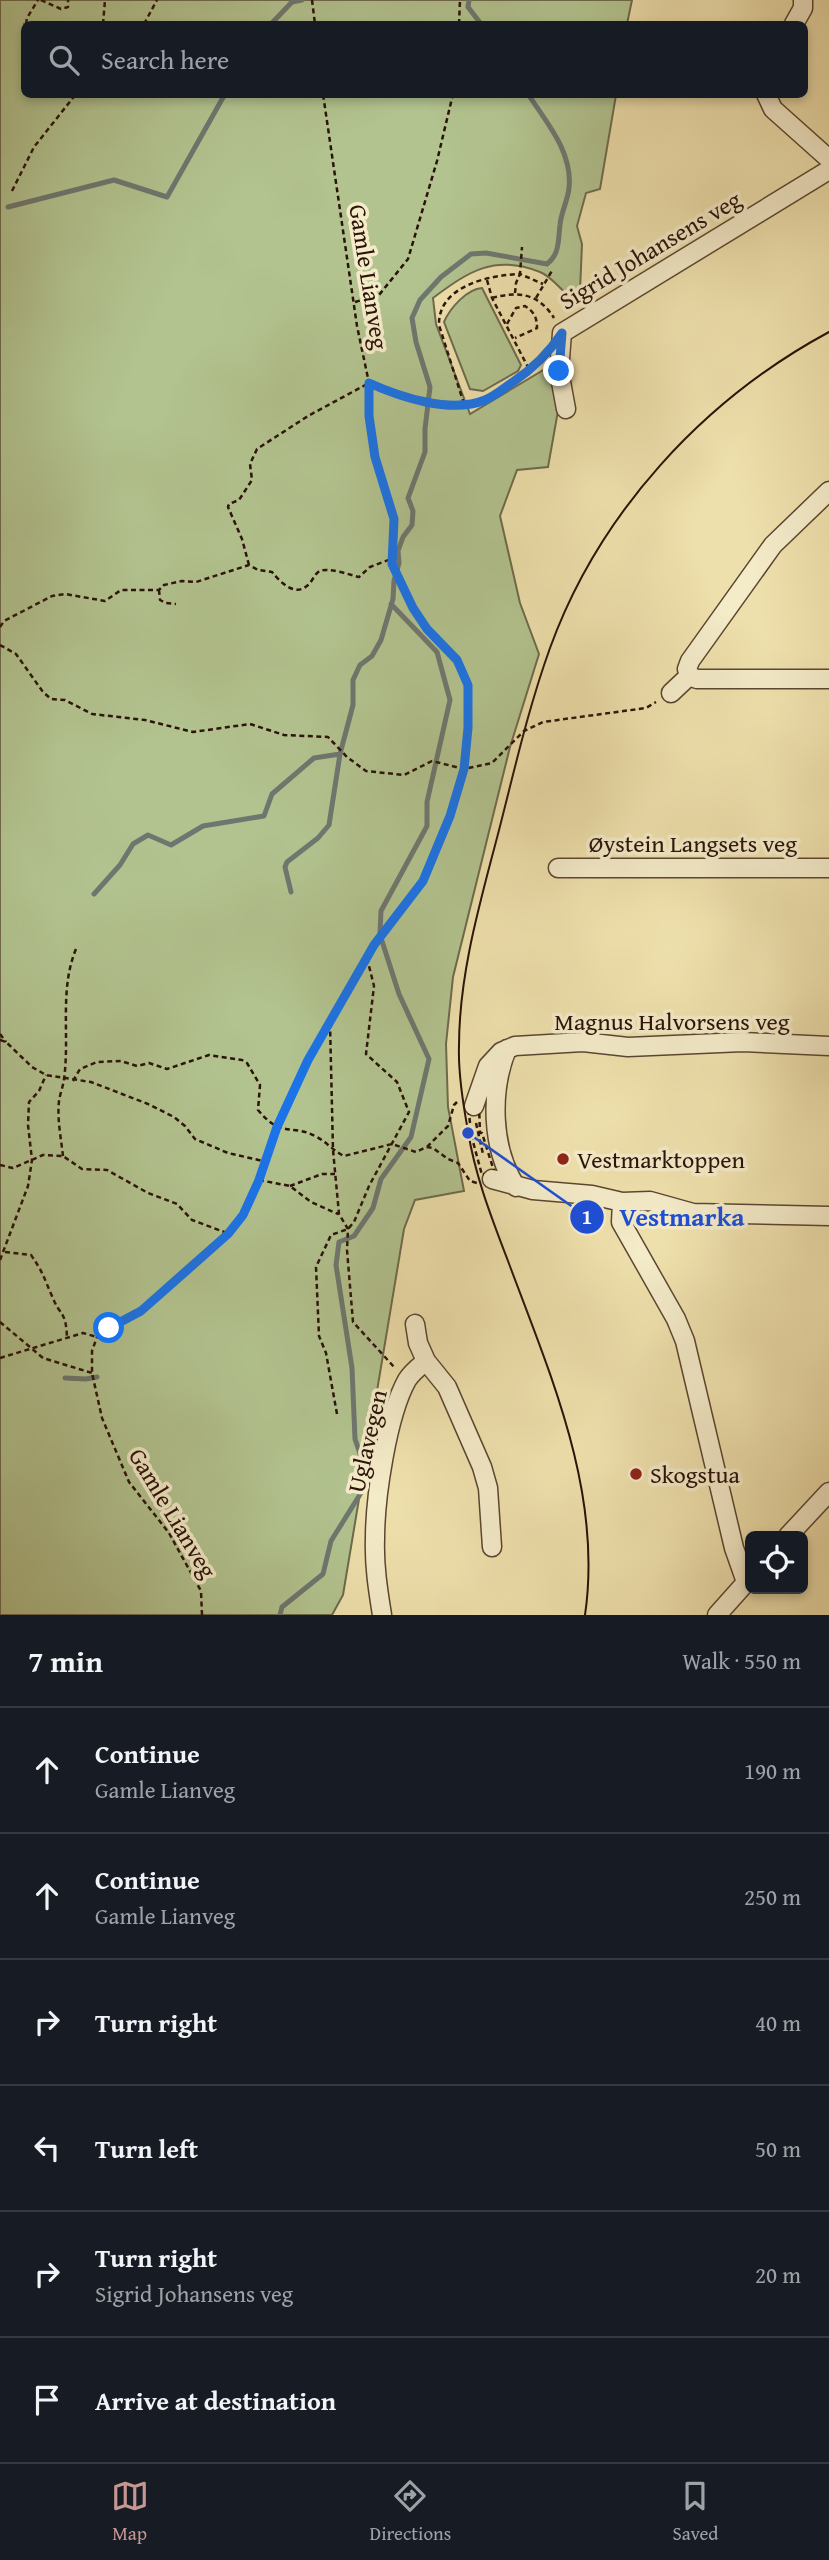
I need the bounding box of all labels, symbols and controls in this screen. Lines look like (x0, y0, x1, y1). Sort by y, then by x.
search box (21, 21, 808, 98)
text: Search here (101, 40, 229, 79)
icon: search (45, 41, 83, 79)
street label: Sigrid Johansens veg (552, 182, 748, 318)
street label: Gamle Lianveg (340, 202, 398, 352)
route end (543, 355, 574, 386)
street label: Øystein Langsets veg (589, 826, 797, 861)
street label: Magnus Halvorsens veg (554, 1004, 790, 1039)
place label: Vestmarktoppen (577, 1142, 745, 1177)
marker: Vestmarktoppen (555, 1151, 571, 1167)
callout: Vestmarka (570, 1193, 758, 1240)
text: Vestmarka (619, 1197, 745, 1236)
text: 1 (582, 1201, 592, 1232)
route start (93, 1312, 124, 1343)
street label: Uglavegen (338, 1386, 396, 1496)
street label: Gamle Lianveg (120, 1441, 226, 1585)
place label: Skogstua (650, 1457, 741, 1492)
marker: Skogstua (628, 1466, 644, 1482)
map controls (745, 1531, 808, 1594)
button: locate (745, 1531, 808, 1594)
text: 7 min (28, 1639, 103, 1683)
text: Walk · 550 m (682, 1644, 801, 1677)
text: Continue (95, 1734, 200, 1773)
icon: ahead (28, 1751, 66, 1789)
text: 190 m (744, 1754, 801, 1787)
text: Gamle Lianveg (95, 1773, 235, 1806)
text: Continue (95, 1860, 200, 1899)
icon: ahead (28, 1877, 66, 1915)
text: 250 m (744, 1880, 801, 1913)
text: Gamle Lianveg (95, 1899, 235, 1932)
icon: right (28, 2003, 66, 2041)
text: Turn right (95, 2003, 217, 2042)
text: 40 m (755, 2006, 801, 2039)
icon: left (28, 2129, 66, 2167)
text: Turn left (95, 2129, 198, 2168)
text: 50 m (755, 2132, 801, 2165)
text: Turn right (95, 2238, 217, 2277)
icon: right (28, 2255, 66, 2293)
text: 20 m (755, 2258, 801, 2291)
text: Sigrid Johansens veg (95, 2277, 293, 2310)
icon: arrive (28, 2381, 66, 2419)
text: Arrive at destination (95, 2381, 336, 2420)
tab: Map (111, 2477, 149, 2547)
tab: Directions (370, 2477, 451, 2547)
tab: Saved (672, 2477, 718, 2547)

